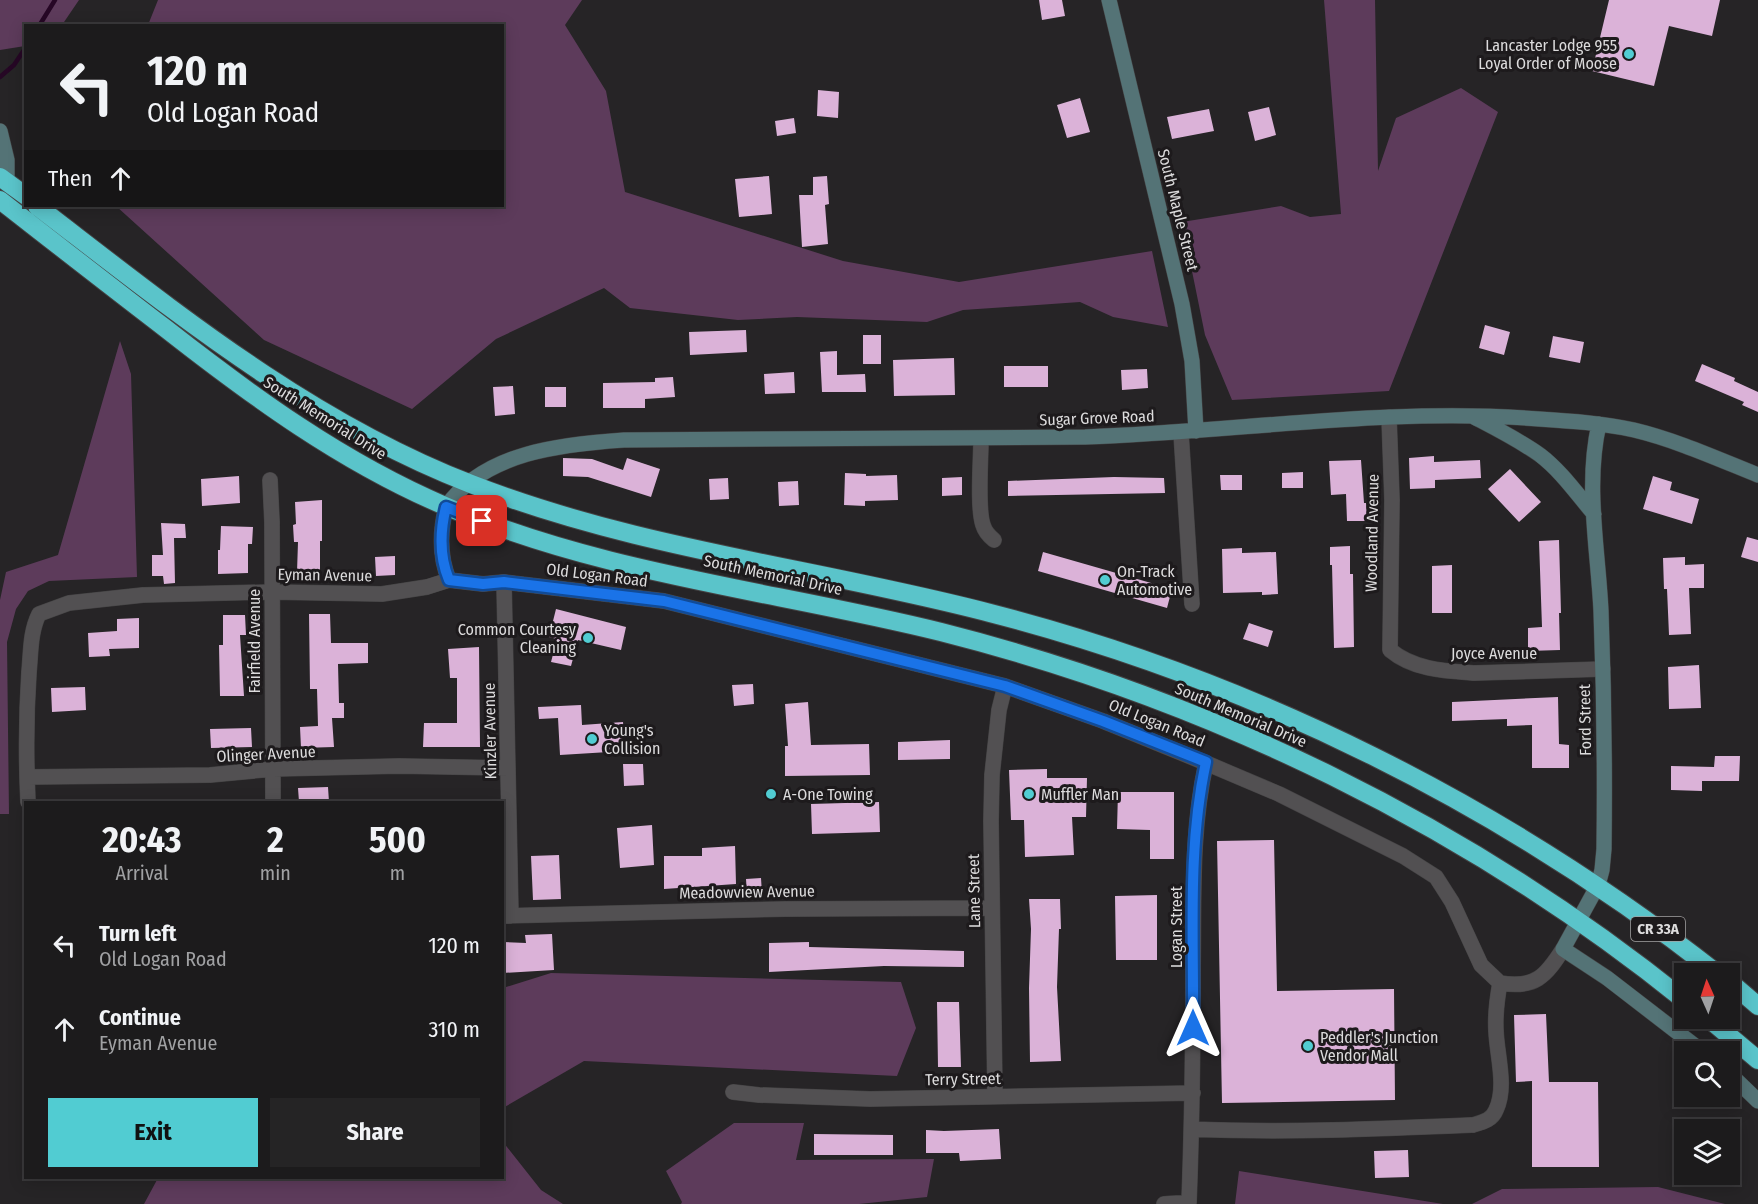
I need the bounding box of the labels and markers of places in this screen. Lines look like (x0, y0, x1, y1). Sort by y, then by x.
place label: Lancaster Lodge 955 Loyal Order of Moose (1478, 36, 1617, 73)
marker: Lancaster Lodge 955 Loyal Order of Moose (1622, 47, 1636, 61)
pin (456, 495, 507, 546)
place label: On-Track Automotive (1117, 562, 1192, 599)
marker: On-Track Automotive (1098, 573, 1112, 587)
place label: Common Courtesy Cleaning (458, 620, 577, 657)
marker: Common Courtesy Cleaning (581, 631, 595, 645)
place label: Young's Collision (604, 721, 660, 758)
marker: Young's Collision (585, 732, 599, 746)
place label: A-One Towing (783, 785, 873, 804)
place label: Muffler Man (1041, 785, 1119, 804)
marker: A-One Towing (764, 787, 778, 801)
marker: Muffler Man (1022, 787, 1036, 801)
place label: Peddler's Junction Vendor Mall (1320, 1028, 1438, 1065)
marker: Peddler's Junction Vendor Mall (1301, 1039, 1315, 1053)

